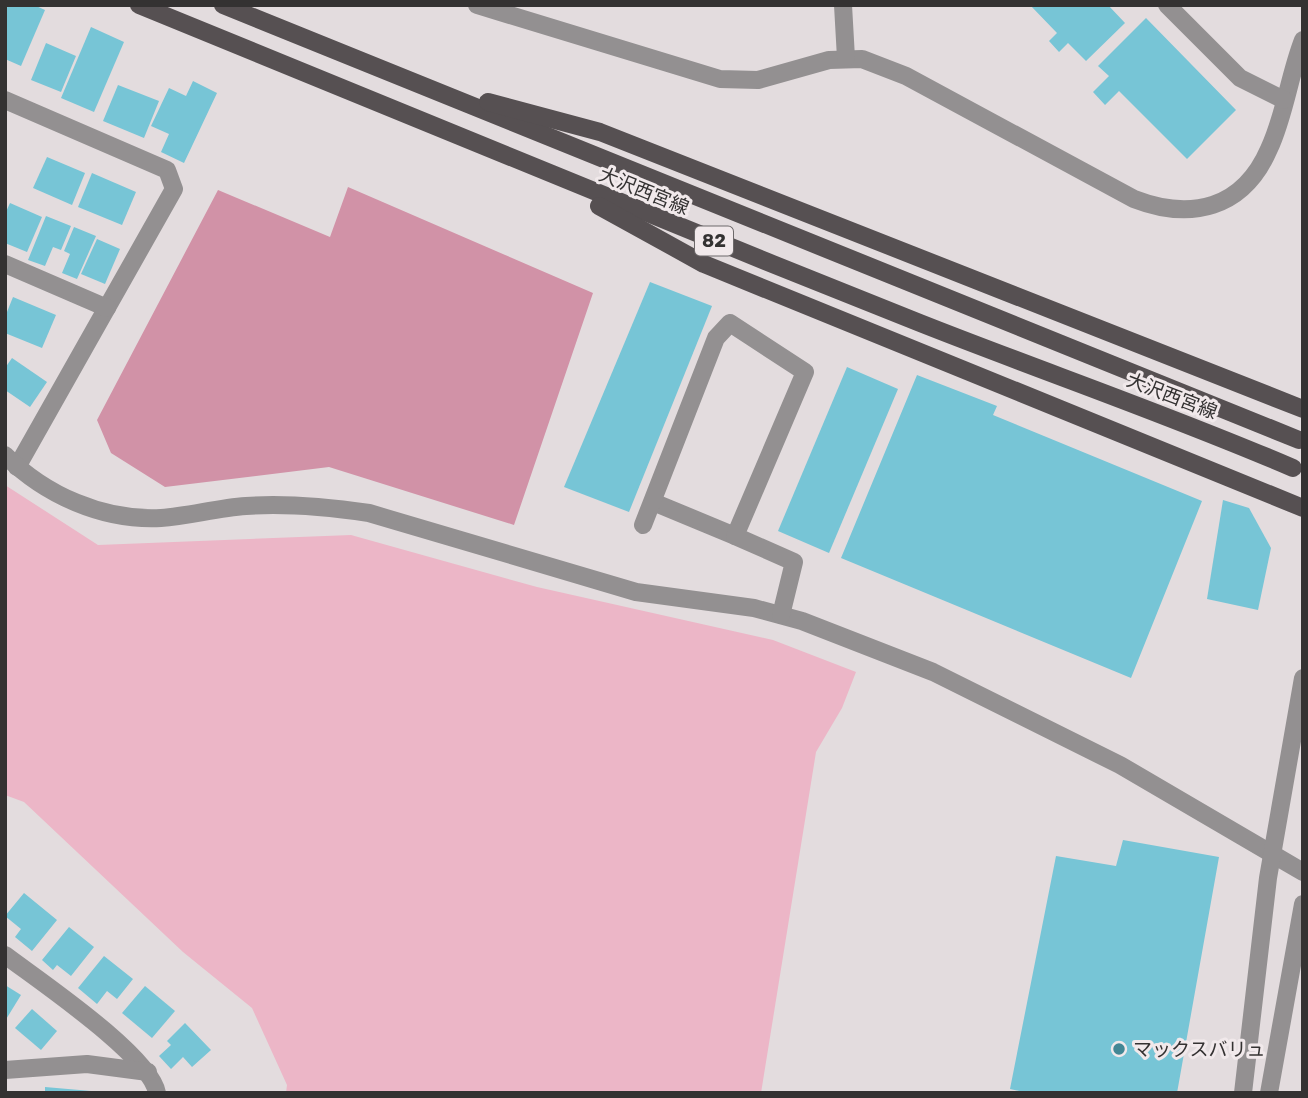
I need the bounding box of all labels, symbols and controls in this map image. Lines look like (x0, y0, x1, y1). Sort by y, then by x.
street label: 大沢西宮線 (596, 163, 692, 219)
road number: 82 (695, 227, 733, 256)
street label: 大沢西宮線 (1124, 368, 1220, 424)
place label: マックスバリュ (1133, 1038, 1265, 1061)
marker: マックスバリュ (1111, 1041, 1127, 1057)

